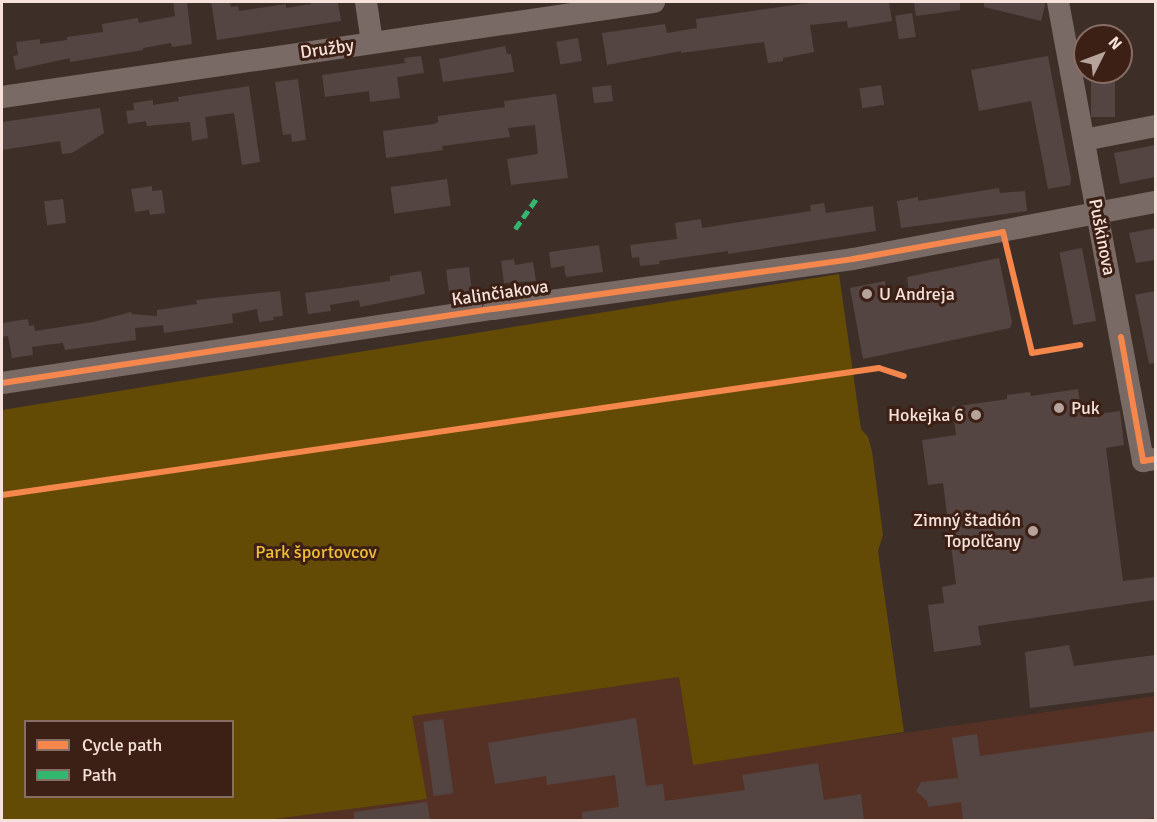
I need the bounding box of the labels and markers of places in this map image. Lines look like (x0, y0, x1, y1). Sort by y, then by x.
place label: U Andreja (879, 283, 955, 305)
marker: U Andreja (860, 287, 874, 301)
place label: Puk (1071, 397, 1100, 419)
marker: Puk (1052, 401, 1066, 415)
place label: Hokejka 6 (888, 404, 964, 426)
marker: Hokejka 6 (969, 408, 983, 422)
place label: Zimný štadión Topoľčany (913, 510, 1021, 552)
marker: Zimný štadión Topoľčany (1026, 524, 1040, 538)

